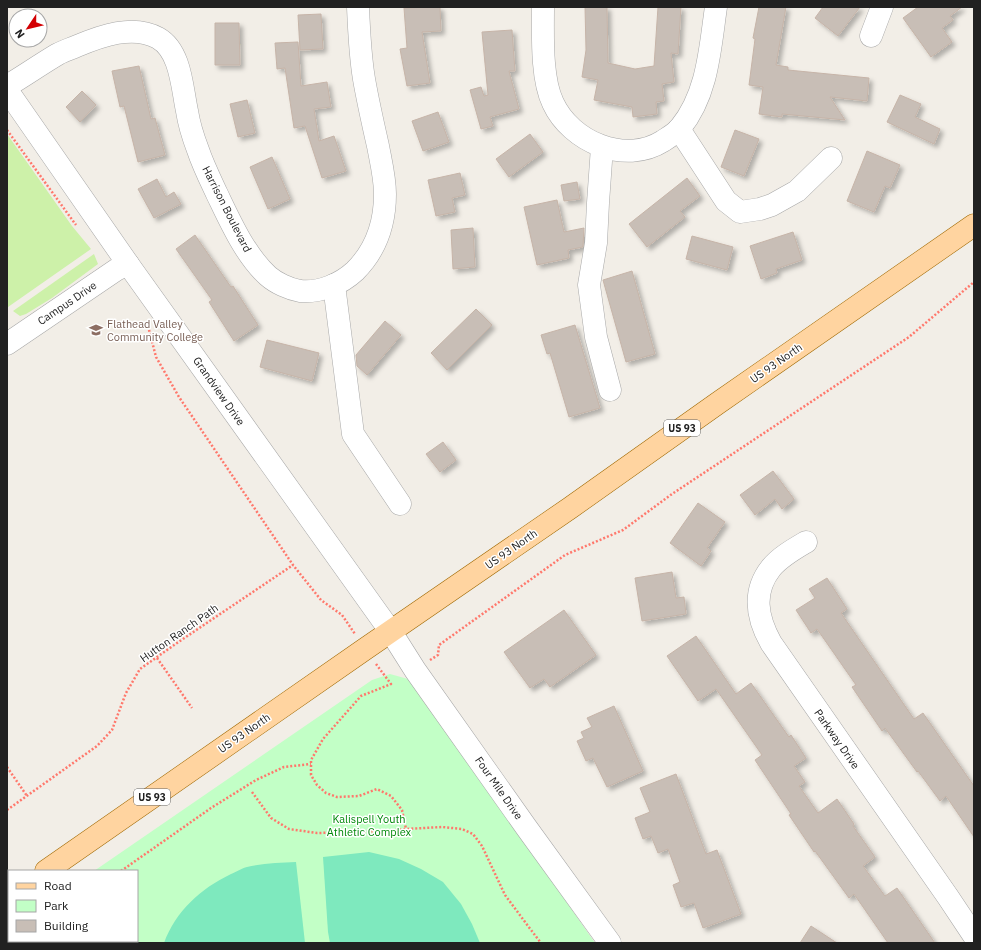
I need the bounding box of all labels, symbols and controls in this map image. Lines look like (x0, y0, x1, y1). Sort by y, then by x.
north arrow (8, 8, 48, 48)
text: N (12, 26, 28, 41)
street label: Harrison Boulevard (199, 164, 255, 254)
street label: Campus Drive (35, 278, 99, 328)
place label: Flathead Valley Community College (107, 317, 203, 344)
school or university icon: Flathead Valley Community College (88, 322, 104, 338)
street label: US 93 North (747, 340, 805, 386)
street label: Grandview Drive (190, 354, 248, 428)
road number: US 93 (664, 420, 700, 436)
street label: US 93 North (482, 526, 540, 572)
street label: Hutton Ranch Path (137, 601, 221, 665)
street label: Parkway Drive (811, 706, 863, 772)
street label: US 93 North (215, 710, 273, 756)
street label: Four Mile Drive (472, 754, 526, 822)
road number: US 93 (134, 789, 170, 805)
park label: Kalispell Youth Athletic Complex (327, 812, 412, 839)
legend (8, 870, 138, 942)
text: Road (44, 878, 72, 893)
text: Park (44, 898, 69, 913)
text: Building (44, 918, 89, 933)

